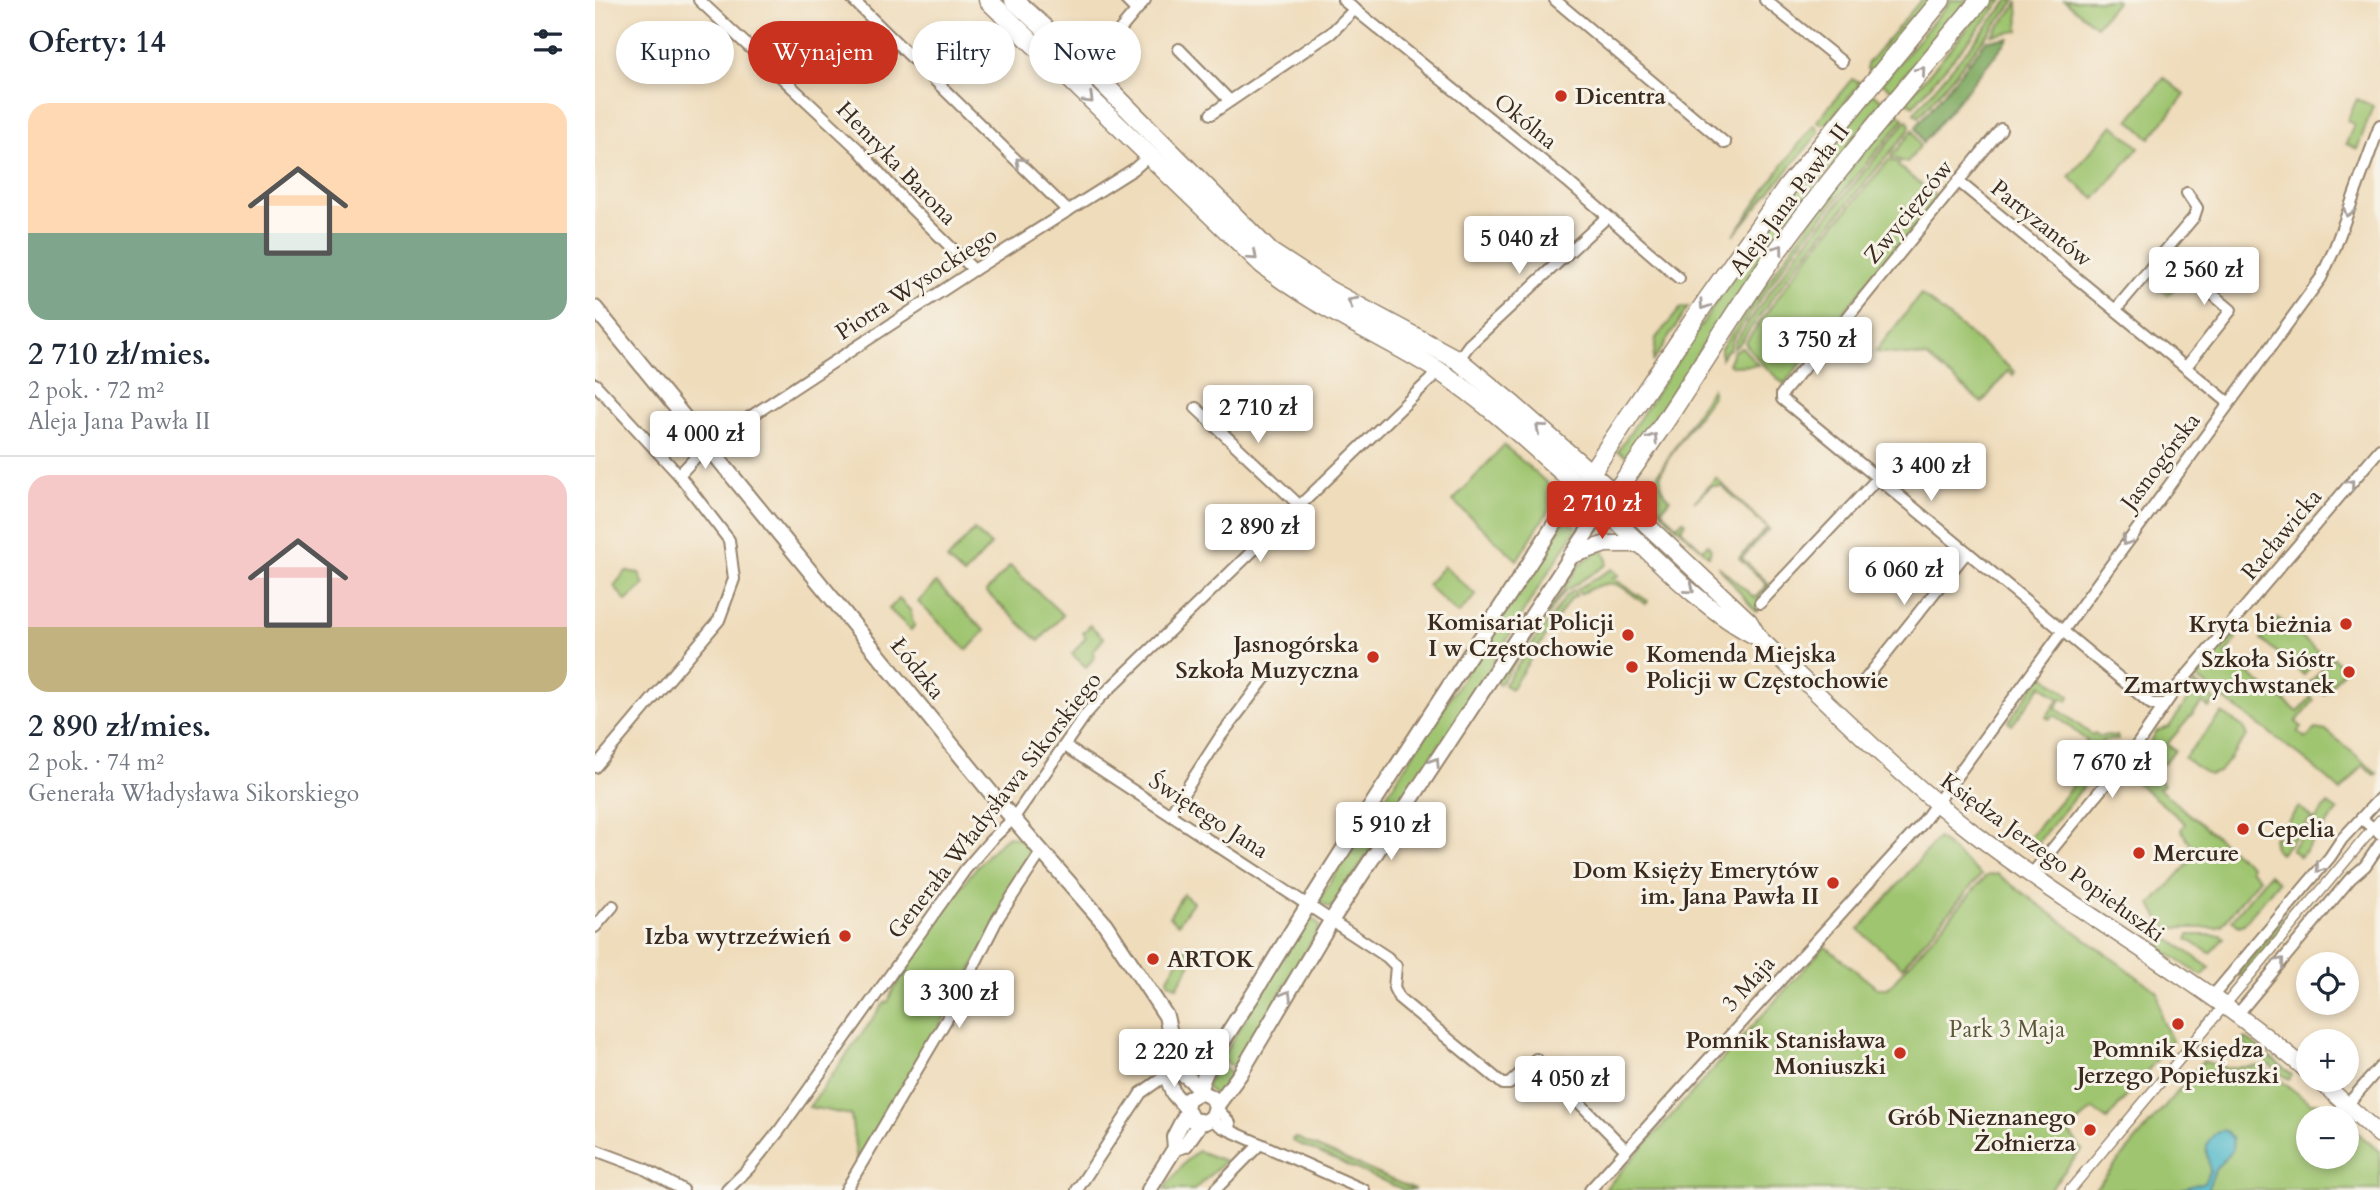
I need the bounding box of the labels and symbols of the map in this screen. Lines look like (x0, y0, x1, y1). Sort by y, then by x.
one-way arrow (1913, 67, 1925, 80)
place label: Dicentra (1575, 81, 1667, 112)
street label: Okólna (1487, 86, 1564, 157)
marker: Dicentra (1553, 88, 1569, 104)
one-way arrow (1081, 90, 1094, 103)
street label: Henryka Barona (830, 95, 964, 232)
street label: Aleja Jana Pawła II (1722, 117, 1857, 281)
street label: Zwycięzców (1857, 152, 1960, 270)
one-way arrow (1015, 157, 1028, 170)
street label: Partyzantów (1984, 173, 2100, 274)
one-way arrow (2342, 205, 2356, 217)
pin: 5 040 zł (1447, 216, 1591, 276)
street label: Piotra Wysockiego (829, 219, 1003, 347)
one-way arrow (1771, 244, 1783, 257)
pin: 2 560 zł (2132, 247, 2276, 307)
one-way arrow (1245, 248, 1258, 260)
one-way arrow (1347, 297, 1359, 311)
one-way arrow (1700, 297, 1712, 310)
pin: 3 750 zł (1745, 318, 1889, 377)
pin: 2 710 zł (1186, 386, 1330, 445)
street label: Jasnogórska (2112, 406, 2207, 519)
pin: 4 000 zł (633, 412, 777, 471)
one-way arrow (1535, 424, 1548, 436)
one-way arrow (1644, 433, 1657, 446)
pin: 3 400 zł (1859, 444, 2003, 503)
one-way arrow (2342, 479, 2355, 492)
pin: 2 710 zł (1530, 482, 1674, 541)
street label: Racławicka (2234, 482, 2329, 587)
pin: 2 890 zł (1188, 504, 1332, 564)
one-way arrow (2122, 533, 2135, 546)
pin: 6 060 zł (1832, 548, 1976, 607)
one-way arrow (1682, 581, 1695, 593)
place label: Komisariat Policji I w Częstochowie (1427, 607, 1614, 664)
place label: Kryta bieżnia (2189, 609, 2333, 640)
marker: Kryta bieżnia (2338, 616, 2354, 632)
marker: Komisariat Policji I w Częstochowie (1620, 627, 1636, 643)
place label: Jasnogórska Szkoła Muzyczna (1175, 629, 1360, 686)
street label: Łódzka (883, 631, 952, 706)
place label: Komenda Miejska Policji w Częstochowie (1646, 639, 1889, 696)
place label: Szkoła Sióstr Zmartwychwstanek (2123, 644, 2336, 701)
marker: Jasnogórska Szkoła Muzyczna (1365, 649, 1381, 665)
marker: Komenda Miejska Policji w Częstochowie (1624, 659, 1640, 675)
marker: Szkoła Sióstr Zmartwychwstanek (2341, 664, 2357, 680)
street label: Generała Władysława Sikorskiego (880, 665, 1109, 945)
pin: 7 670 zł (2040, 740, 2184, 800)
one-way arrow (1427, 756, 1440, 769)
street label: Świętego Jana (1143, 764, 1275, 866)
street label: Księdza Jerzego Popiełuszki (1934, 765, 2171, 949)
pin: 5 910 zł (1319, 802, 1463, 862)
place label: Cepelia (2257, 814, 2336, 845)
marker: Cepelia (2235, 821, 2251, 837)
place label: Mercure (2153, 838, 2239, 869)
marker: Mercure (2131, 845, 2147, 861)
place label: Dom Księży Emerytów im. Jana Pawła II (1573, 855, 1820, 912)
one-way arrow (2316, 861, 2329, 873)
marker: Dom Księży Emerytów im. Jana Pawła II (1825, 875, 1841, 891)
place label: Izba wytrzeźwień (645, 921, 831, 952)
marker: Izba wytrzeźwień (837, 928, 853, 944)
place label: ARTOK (1167, 944, 1255, 975)
street label: 3 Maja (1715, 948, 1782, 1018)
marker: ARTOK (1145, 951, 1161, 967)
one-way arrow (2272, 958, 2284, 971)
pin: 3 300 zł (887, 970, 1031, 1030)
one-way arrow (1279, 990, 1292, 1003)
park label: Park 3 Maja (1949, 1014, 2065, 1045)
marker: Pomnik Księdza Jerzego Popiełuszki (2170, 1016, 2186, 1032)
place label: Pomnik Stanisława Moniuszki (1686, 1025, 1887, 1082)
pin: 2 220 zł (1102, 1030, 1246, 1089)
place label: Pomnik Księdza Jerzego Popiełuszki (2074, 1034, 2279, 1091)
marker: Pomnik Stanisława Moniuszki (1892, 1045, 1908, 1061)
pin: 4 050 zł (1498, 1056, 1642, 1116)
place label: Grób Nieznanego Żołnierza (1887, 1102, 2077, 1159)
marker: Grób Nieznanego Żołnierza (2082, 1122, 2098, 1138)

